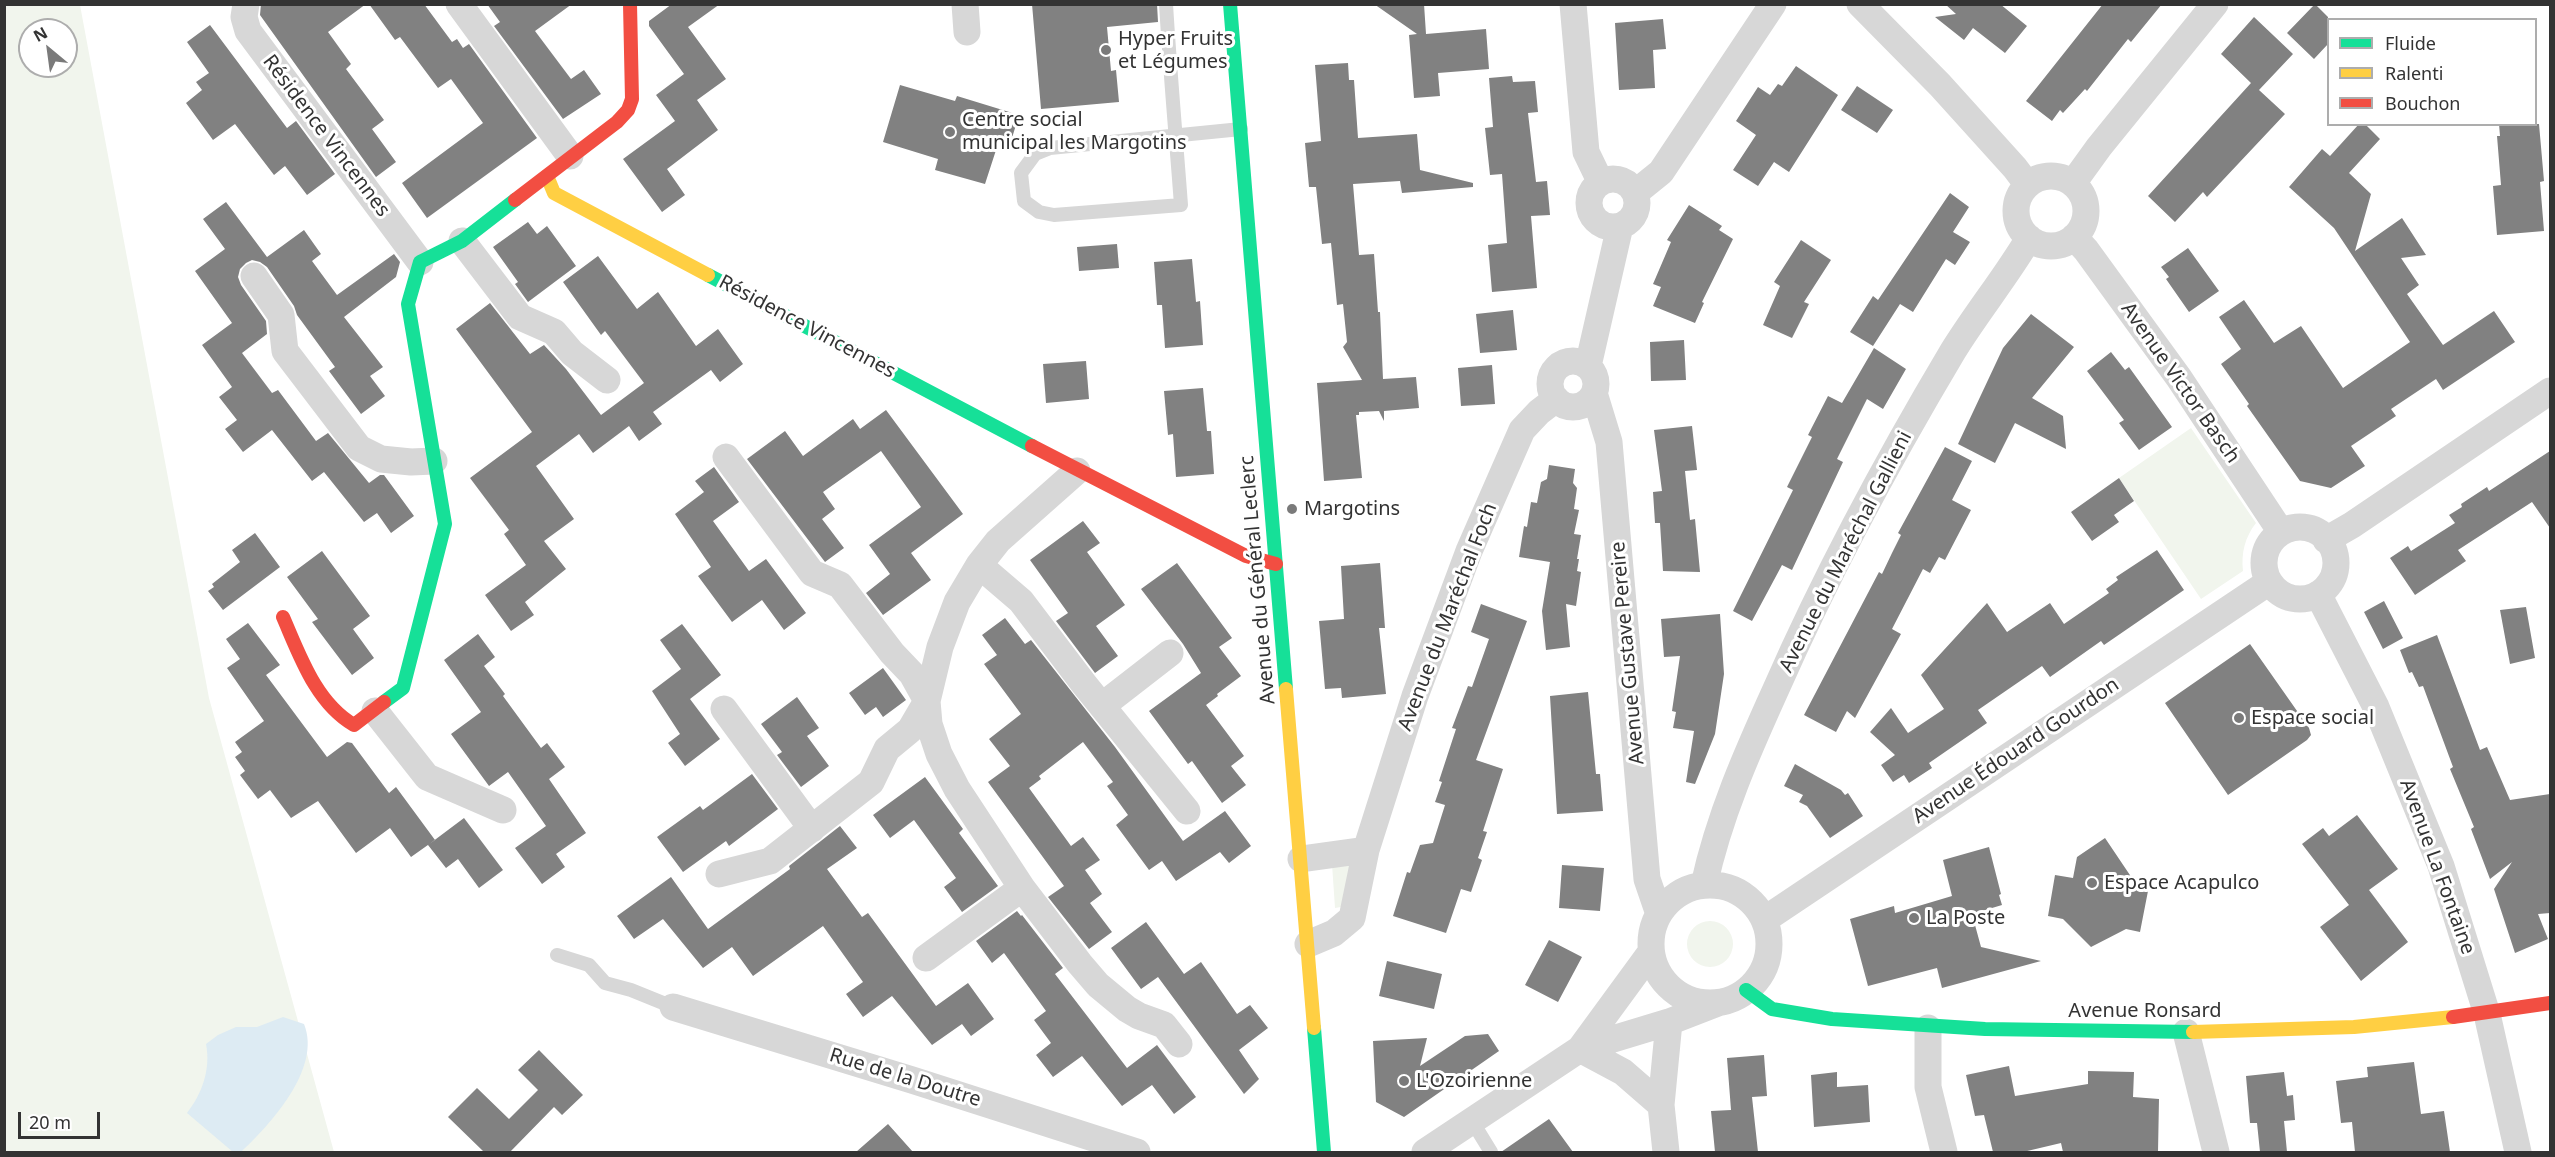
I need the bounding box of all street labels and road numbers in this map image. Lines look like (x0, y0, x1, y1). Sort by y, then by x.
street label: Résidence Vincennes (257, 50, 395, 222)
street label: Résidence Vincennes (715, 270, 899, 384)
street label: Avenue Victor Basch (2115, 298, 2245, 468)
street label: Avenue du Maréchal Gallieni (1775, 427, 1917, 677)
street label: Avenue du Général Leclerc (1235, 455, 1281, 705)
street label: Avenue du Maréchal Foch (1393, 500, 1503, 734)
street label: Avenue Gustave Pereire (1606, 540, 1650, 766)
street label: Avenue Édouard Gourdon (1908, 673, 2124, 829)
street label: Avenue La Fontaine (2394, 776, 2480, 958)
street label: Avenue Ronsard (2068, 999, 2222, 1023)
street label: Rue de la Doutre (826, 1044, 984, 1112)

